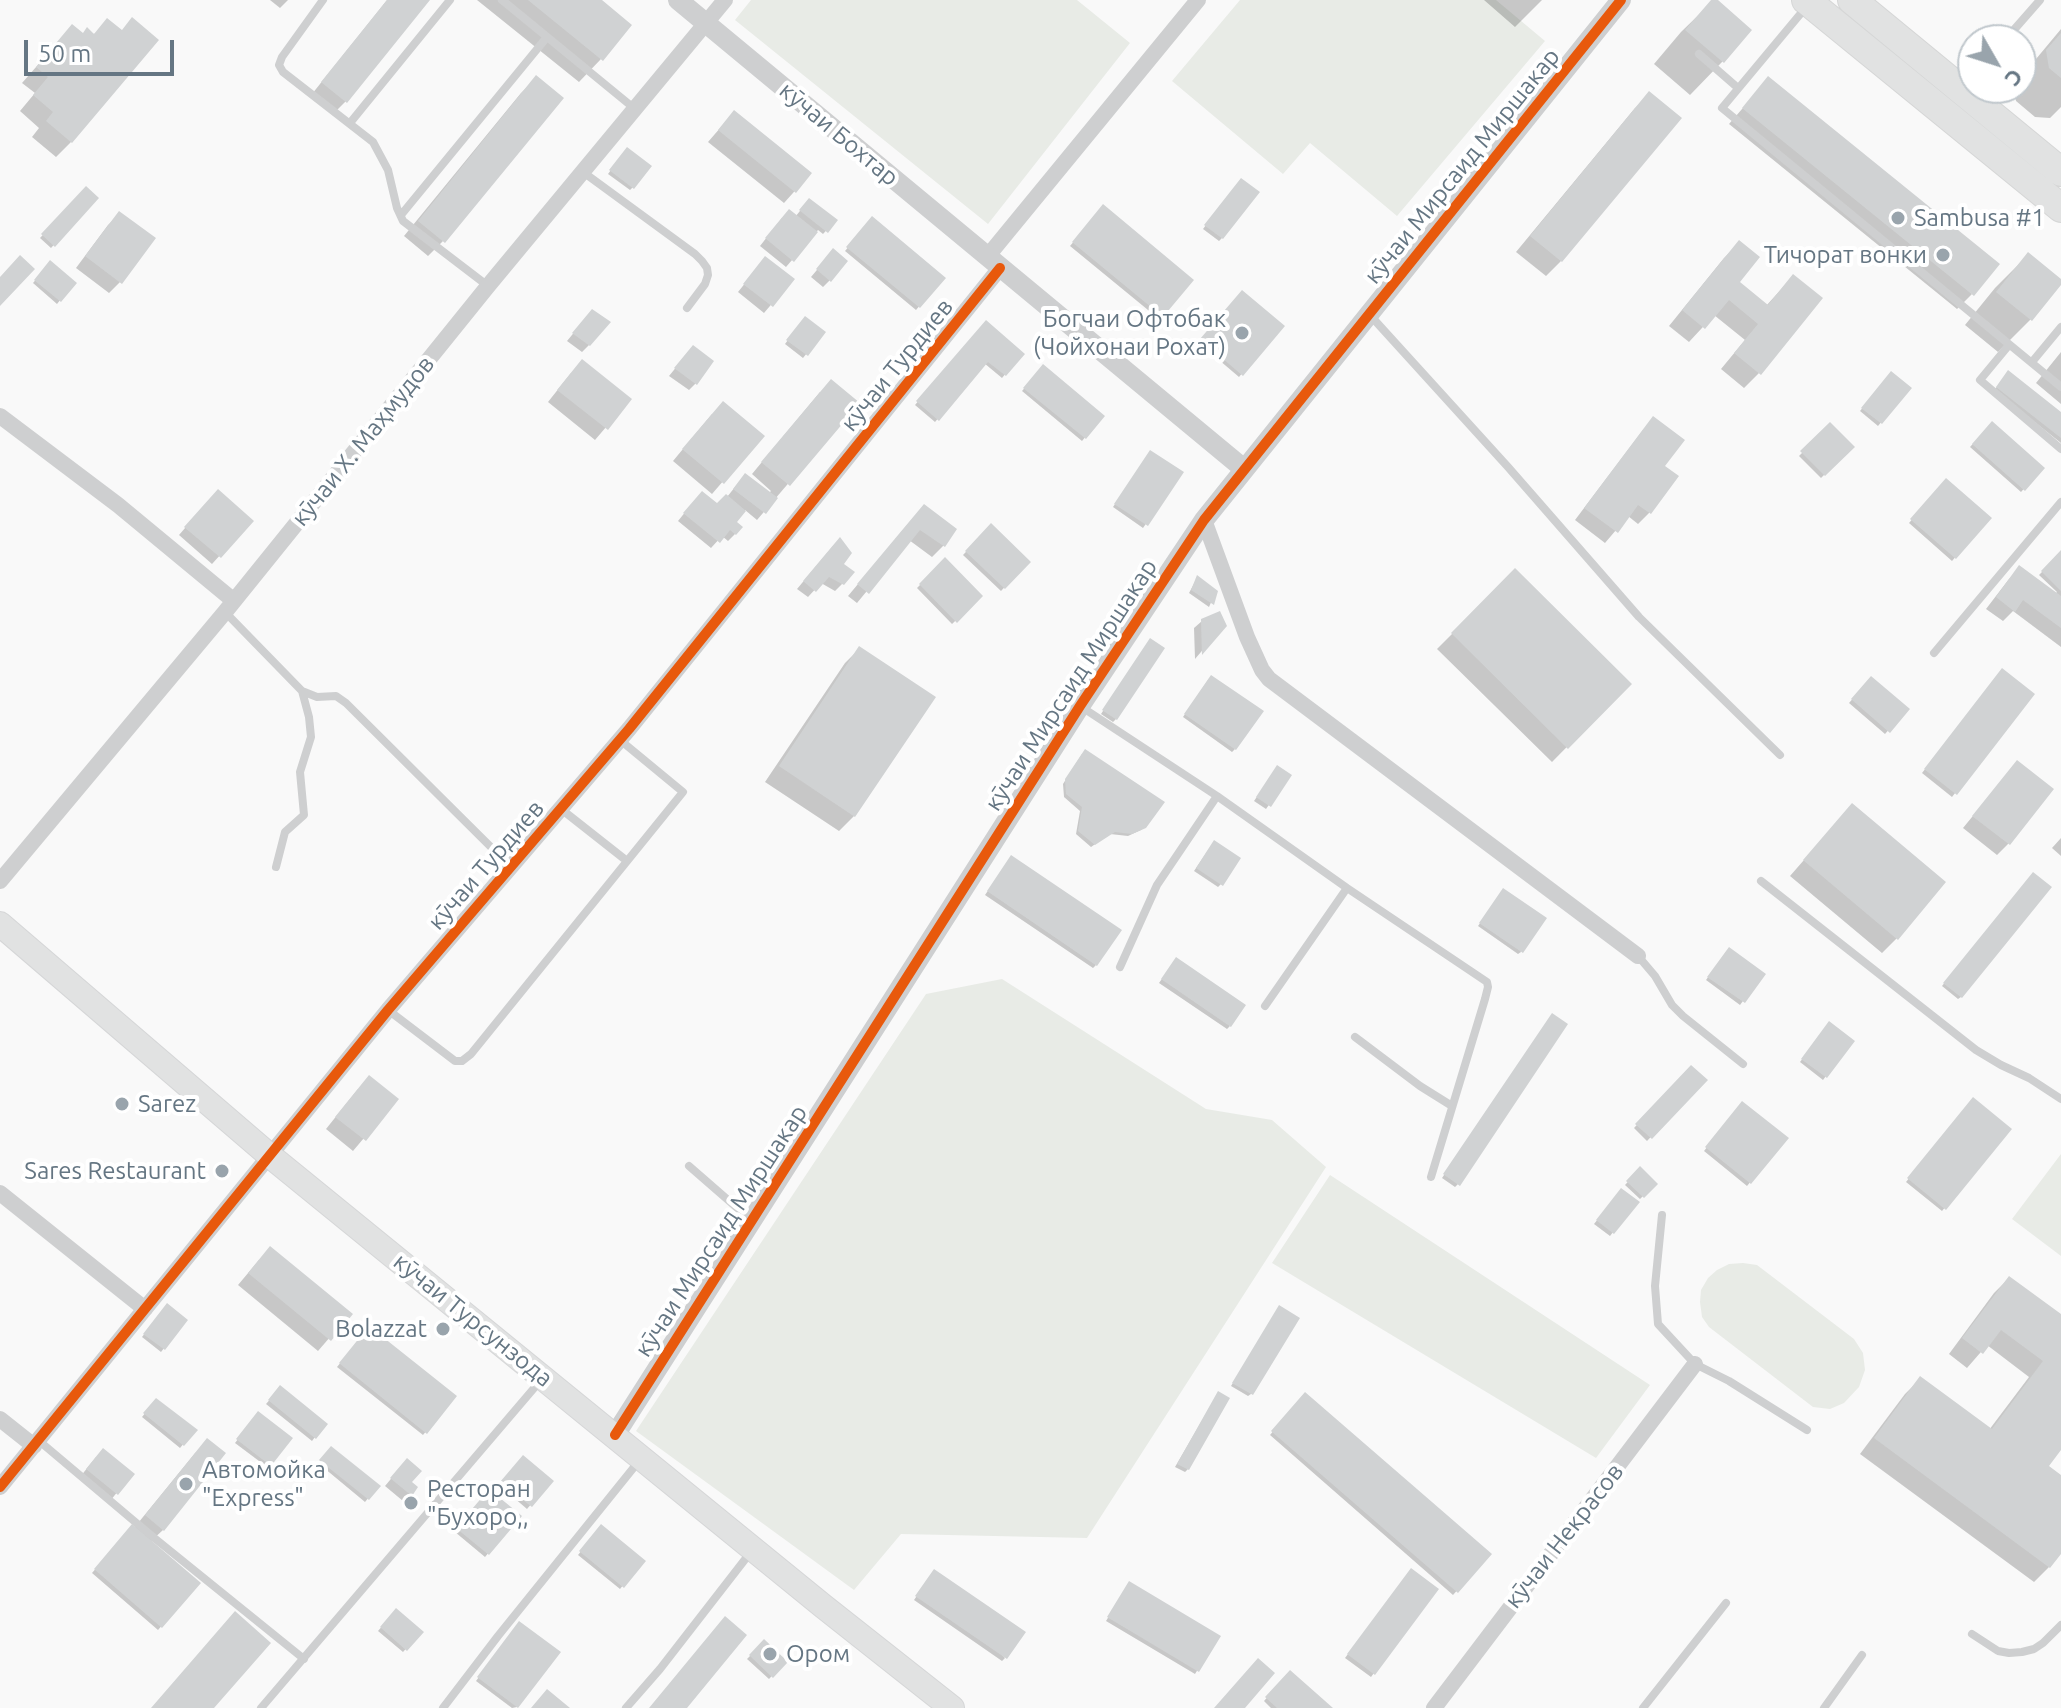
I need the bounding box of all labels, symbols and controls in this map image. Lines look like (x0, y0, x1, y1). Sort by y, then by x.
scale bar (28, 24, 178, 74)
north arrow (1957, 24, 2037, 104)
text: 50 m (38, 40, 91, 67)
street label: кӯчаи Мирсаид Миршакар (1358, 42, 1566, 290)
text: С (2000, 65, 2029, 91)
street label: кӯчаи Бохтар (774, 76, 904, 192)
place label: Sambusa #1 (1914, 204, 2045, 232)
marker: Sambusa #1 (1889, 209, 1907, 227)
place label: Тичорат вонки (1764, 241, 1927, 269)
marker: Тичорат вонки (1934, 246, 1952, 264)
street label: кӯчаи Турдиев (835, 293, 959, 437)
place label: Богчаи Офтобак (Чойхонаи Рохат) (1033, 305, 1226, 361)
marker: Богчаи Офтобак (Чойхонаи Рохат) (1233, 324, 1251, 342)
street label: кӯчаи Х. Маҳмудов (286, 350, 440, 532)
street label: кӯчаи Мирсаид Миршакар (979, 554, 1163, 816)
street label: кӯчаи Турдиев (422, 794, 550, 936)
place label: Sarez (138, 1090, 196, 1118)
marker: Sarez (113, 1095, 131, 1113)
street label: кӯчаи Мирсаид Миршакар (629, 1100, 813, 1362)
place label: Sares Restaurant (24, 1157, 206, 1185)
marker: Sares Restaurant (213, 1162, 231, 1180)
street label: кӯчаи Турсунзода (388, 1247, 558, 1393)
place label: Bolazzat (335, 1315, 427, 1343)
marker: Bolazzat (434, 1320, 452, 1338)
place label: Автомойка "Express" (202, 1456, 326, 1512)
street label: кӯчаи Некрасов (1499, 1458, 1629, 1614)
marker: Автомойка "Express" (177, 1475, 195, 1493)
place label: Ресторан "Бухоро,, (427, 1475, 531, 1531)
marker: Ресторан "Бухоро,, (402, 1494, 420, 1512)
place label: Ором (786, 1640, 850, 1668)
marker: Ором (761, 1645, 779, 1663)

